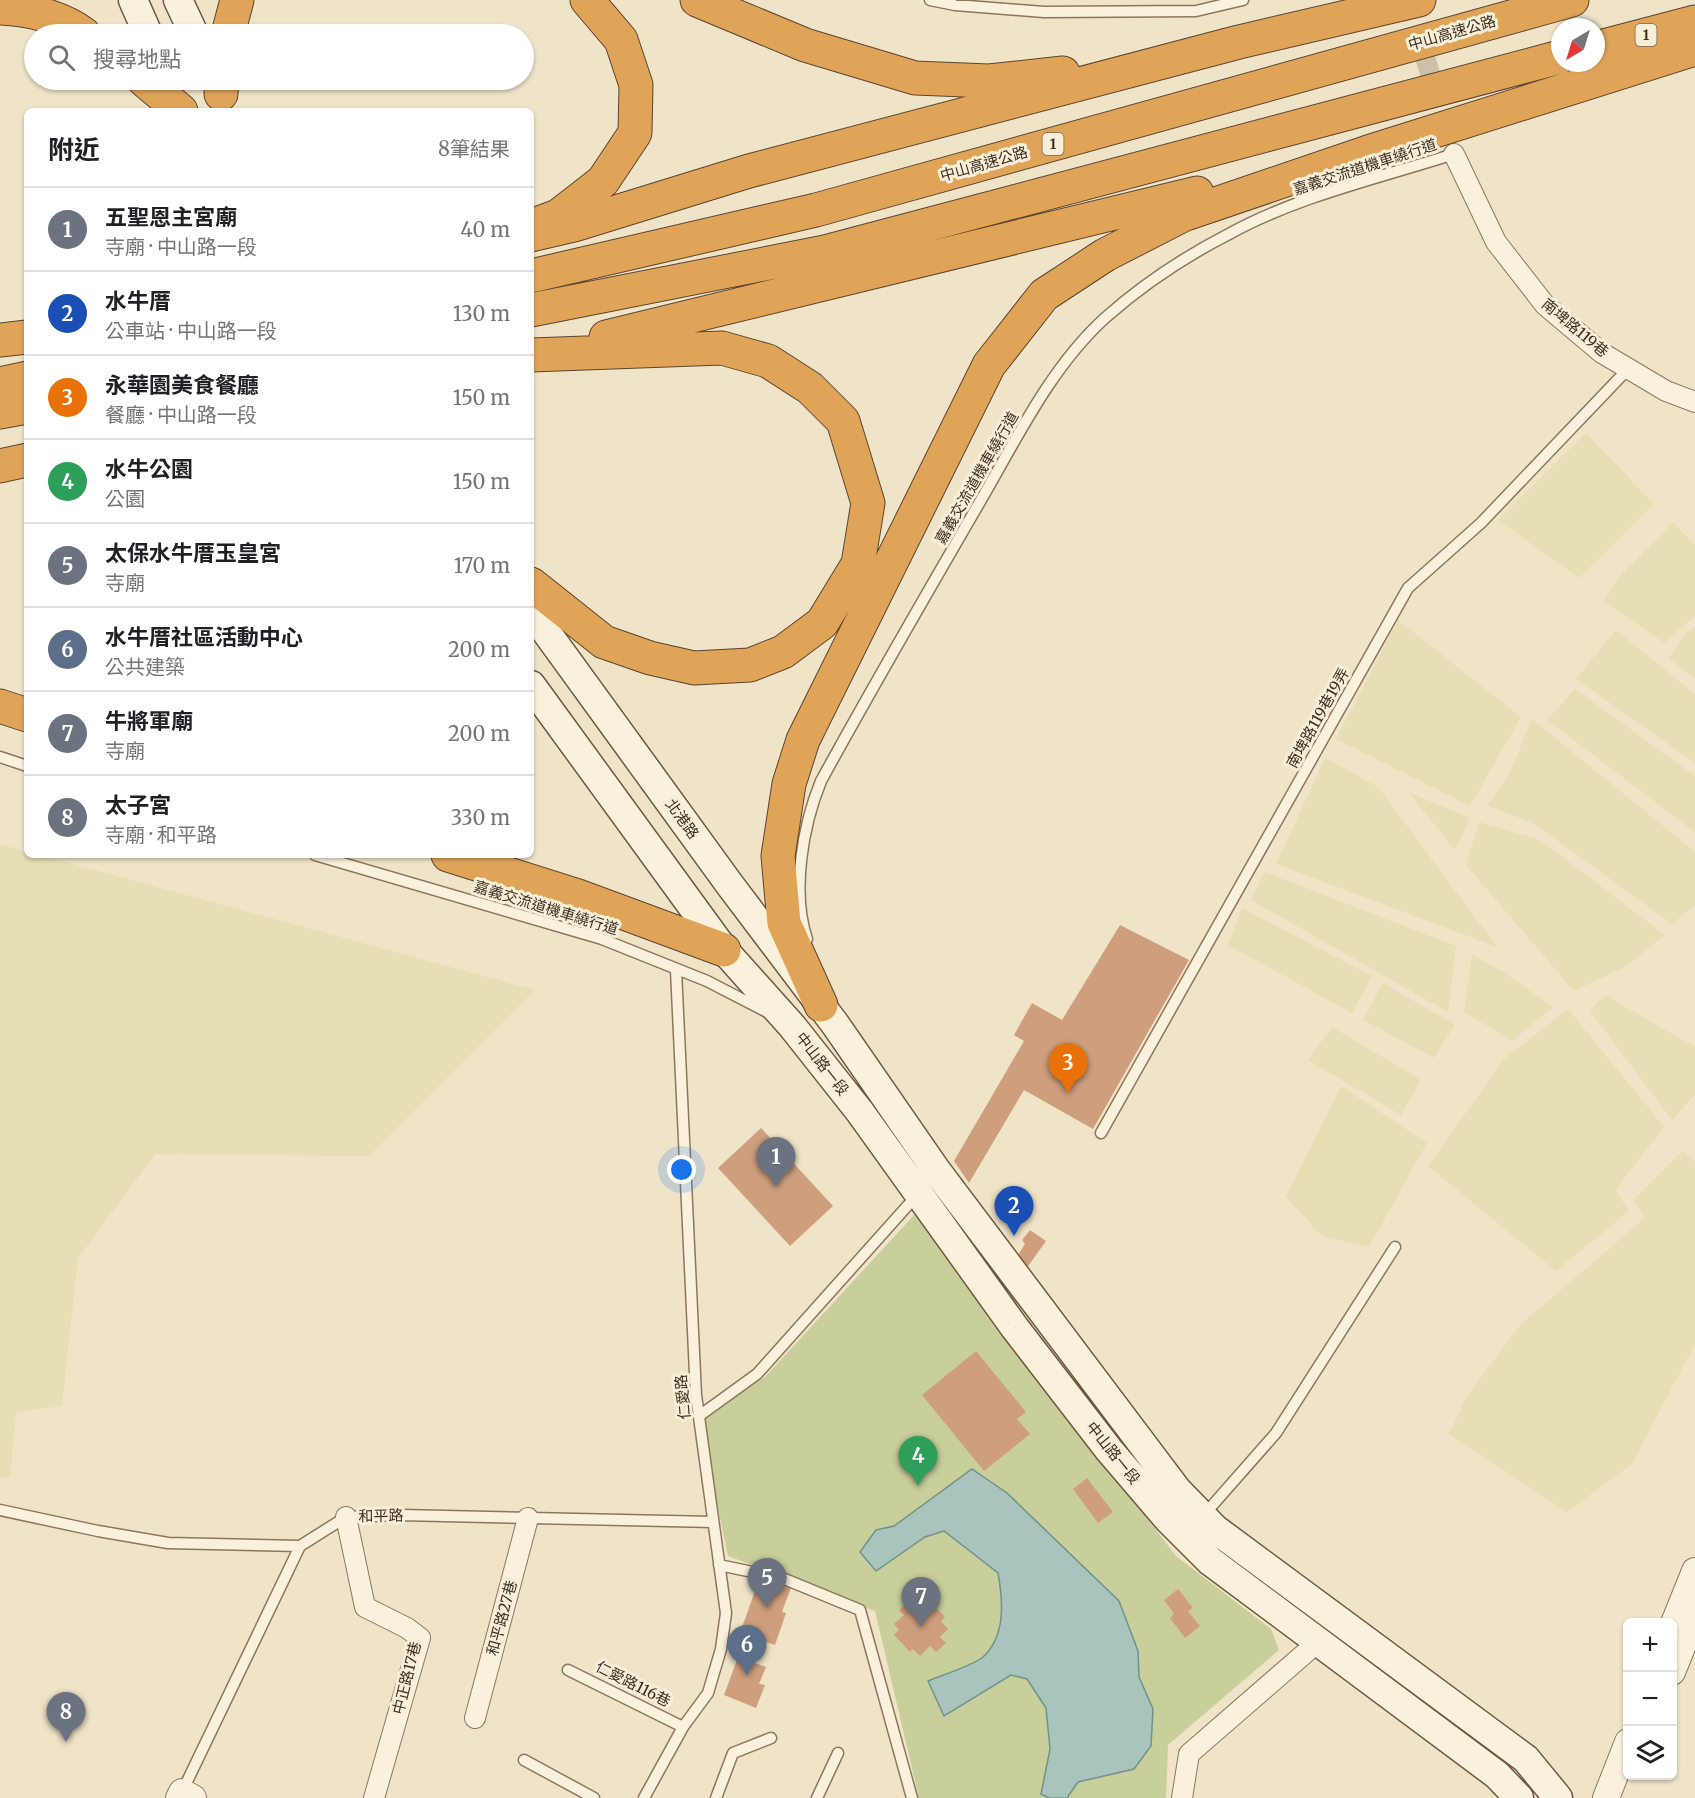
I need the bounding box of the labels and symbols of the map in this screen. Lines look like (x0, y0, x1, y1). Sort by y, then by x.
street label: 中山高速公路 (1406, 11, 1498, 54)
north arrow (1551, 18, 1605, 72)
road number: 1 (1636, 24, 1656, 46)
road number: 1 (1042, 133, 1064, 155)
street label: 嘉義交流道機車繞行道 (1291, 134, 1439, 199)
street label: 中山高速公路 (938, 142, 1030, 185)
street label: 南埤路119巷 (1538, 294, 1613, 361)
street label: 嘉義交流道機車繞行道 (931, 408, 1022, 547)
street label: 南埤路119巷19弄 (1282, 664, 1353, 771)
street label: 北港路 (661, 795, 703, 842)
street label: 嘉義交流道機車繞行道 (472, 877, 621, 939)
street label: 中山路一段 (792, 1028, 853, 1099)
pin: 3 (1048, 1044, 1088, 1093)
pin: 1 (756, 1138, 796, 1187)
your location (667, 1155, 696, 1184)
pin: 2 (994, 1186, 1034, 1236)
street label: 仁愛路 (671, 1374, 694, 1420)
street label: 中山路一段 (1082, 1418, 1144, 1488)
pin: 4 (898, 1436, 938, 1486)
street label: 和平路 (358, 1506, 404, 1525)
pin: 5 (748, 1558, 786, 1608)
street label: 和平路27巷 (482, 1578, 521, 1658)
pin: 7 (902, 1578, 940, 1627)
pin: 6 (728, 1626, 766, 1675)
street label: 中正路17巷 (388, 1639, 425, 1716)
street label: 仁愛路116巷 (593, 1657, 674, 1711)
pin: 8 (46, 1692, 86, 1742)

